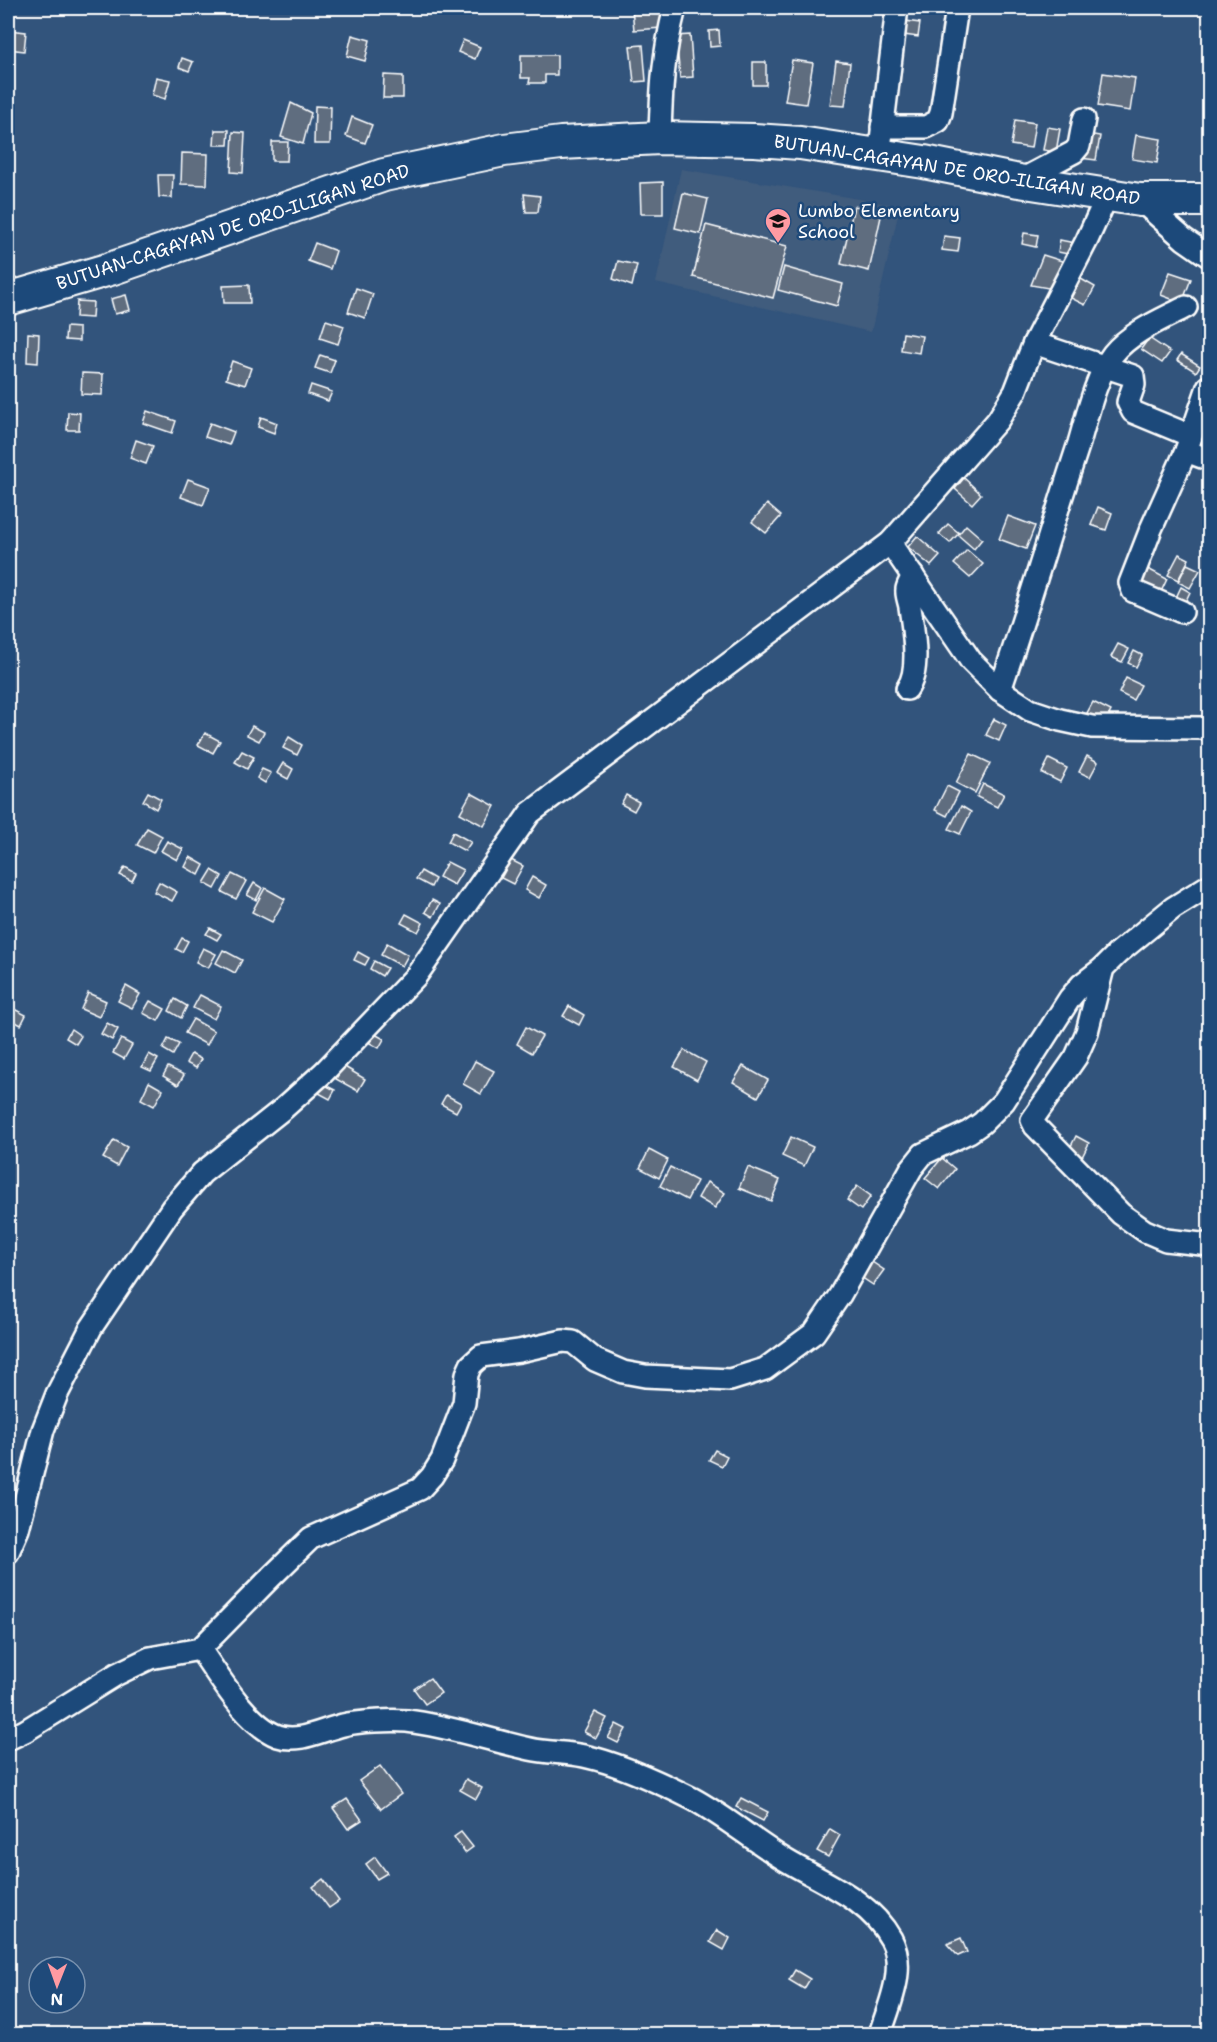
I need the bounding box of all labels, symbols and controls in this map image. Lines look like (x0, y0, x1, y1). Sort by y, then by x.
street label: BUTUAN-CAGAYAN DE ORO-ILIGAN ROAD (772, 129, 1142, 211)
street label: BUTUAN-CAGAYAN DE ORO-ILIGAN ROAD (53, 158, 413, 296)
place label: Lumbo Elementary School (798, 199, 960, 244)
school or university icon: Lumbo Elementary School (763, 206, 793, 244)
north arrow (27, 1955, 87, 2015)
text: N (50, 1989, 63, 2010)

